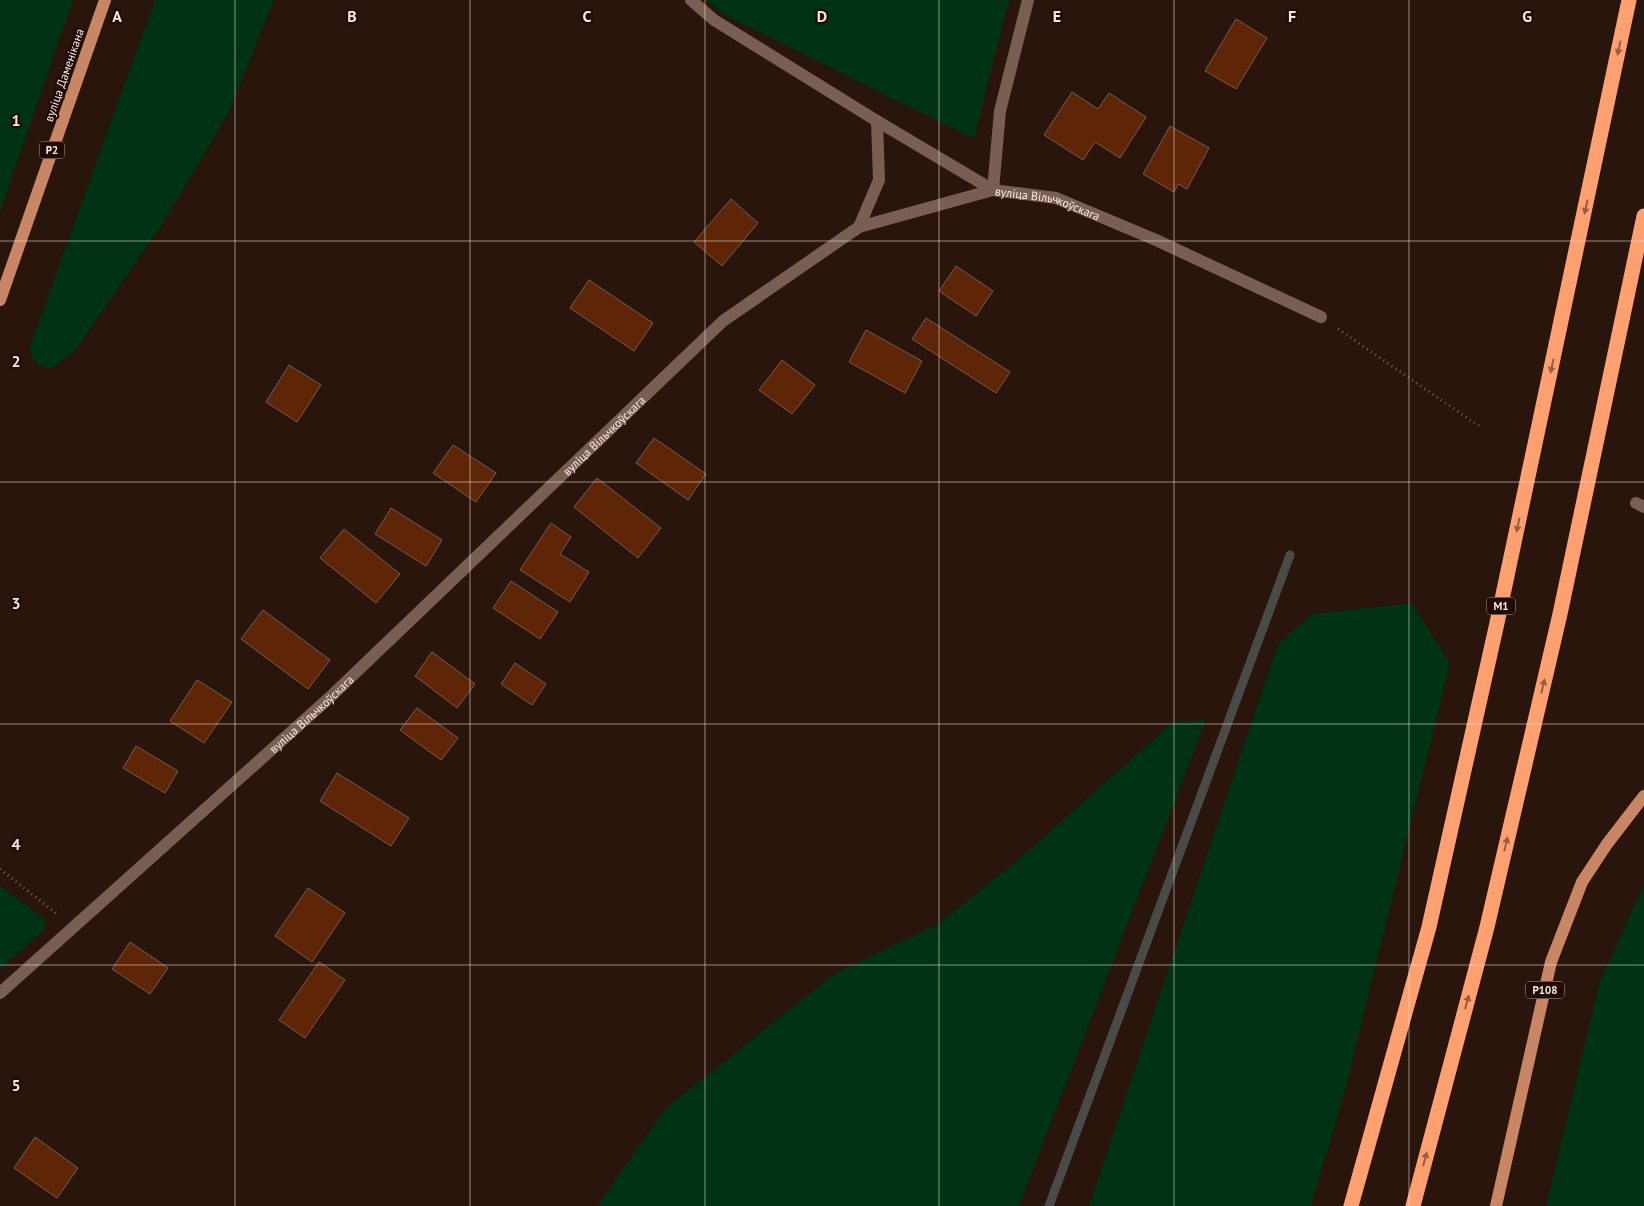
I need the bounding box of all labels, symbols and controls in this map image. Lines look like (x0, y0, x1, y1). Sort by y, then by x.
text: A (112, 6, 122, 26)
text: B (347, 6, 357, 26)
text: C (583, 6, 592, 26)
text: D (817, 6, 827, 26)
text: E (1053, 6, 1061, 26)
text: F (1288, 6, 1296, 26)
text: G (1522, 6, 1532, 26)
street label: вуліца Даменікана (41, 26, 87, 124)
one-way arrow (1614, 40, 1622, 56)
text: 1 (11, 110, 21, 130)
road number: Р2 (40, 142, 64, 158)
street label: вуліца Вільчкоўскага (994, 183, 1103, 223)
one-way arrow (1581, 199, 1589, 215)
text: 2 (11, 351, 21, 371)
one-way arrow (1548, 358, 1556, 374)
street label: вуліца Вільчкоўскага (559, 392, 648, 478)
one-way arrow (1514, 517, 1522, 532)
text: 3 (11, 593, 21, 613)
road number: М1 (1487, 598, 1515, 614)
street label: вуліца Вільчкоўскага (266, 671, 356, 756)
one-way arrow (1539, 678, 1547, 693)
text: 4 (11, 834, 21, 854)
one-way arrow (1502, 837, 1510, 852)
road number: Р108 (1526, 982, 1564, 998)
one-way arrow (1463, 994, 1471, 1009)
text: 5 (11, 1075, 21, 1095)
one-way arrow (1422, 1151, 1430, 1166)

